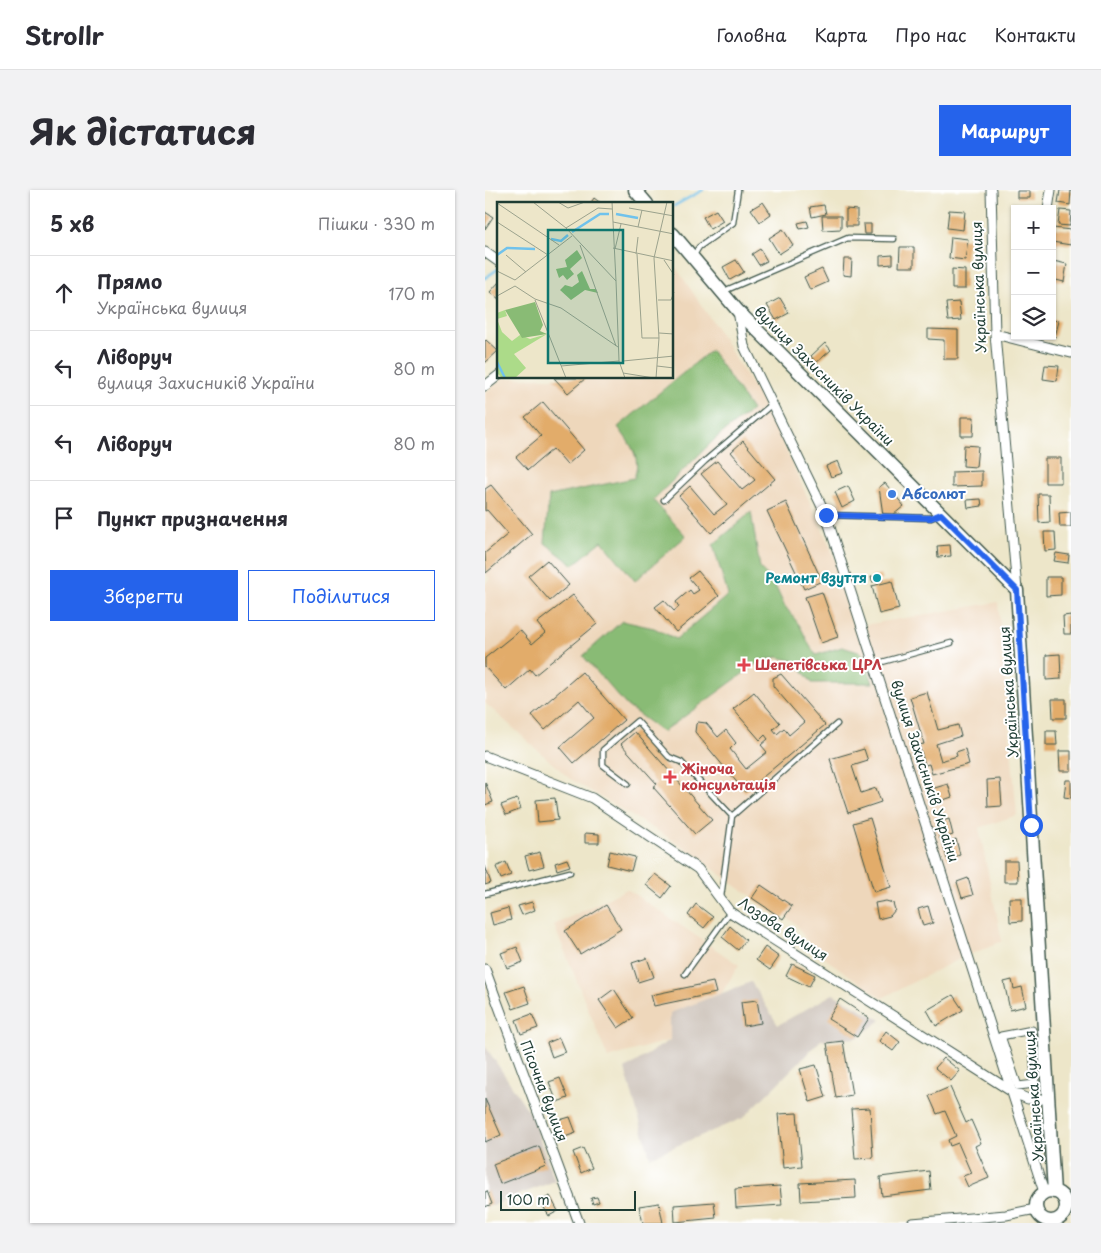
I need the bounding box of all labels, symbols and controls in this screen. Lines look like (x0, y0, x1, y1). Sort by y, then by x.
text: Strollr (25, 17, 104, 53)
text: Головна (716, 21, 786, 48)
text: Карта (814, 21, 867, 48)
text: Про нас (895, 21, 967, 48)
text: Контакти (995, 21, 1076, 48)
text: Як дістатися (30, 104, 256, 157)
button: Маршрут (939, 105, 1071, 156)
inset map (497, 202, 674, 379)
map controls (1011, 205, 1056, 340)
button: + (1011, 205, 1056, 250)
text: 5 хв (50, 207, 94, 239)
text: Пішки · 330 m (318, 211, 435, 235)
street label: Українська вулиця (966, 221, 991, 353)
button: − (1011, 250, 1056, 295)
text: Прямо (97, 267, 162, 295)
icon: ahead (50, 279, 78, 307)
text: 170 m (389, 281, 435, 305)
text: Українська вулиця (97, 295, 247, 319)
button: layers (1011, 295, 1056, 340)
street label: вулиця Захисників України (750, 301, 899, 450)
text: Ліворуч (97, 342, 173, 370)
icon: left (50, 354, 78, 382)
text: 80 m (393, 356, 435, 380)
text: вулиця Захисників України (97, 370, 315, 394)
icon: left (50, 429, 78, 457)
text: Ліворуч (97, 429, 173, 457)
text: 80 m (393, 431, 435, 455)
place label: Абсолют (902, 483, 966, 504)
marker: Абсолют (886, 488, 898, 500)
icon: arrive (50, 504, 78, 532)
text: Пункт призначення (97, 504, 288, 532)
route end (815, 504, 838, 527)
place label: Ремонт взуття (765, 567, 867, 588)
button: Зберегти (50, 570, 238, 621)
button: Поділитися (248, 570, 435, 621)
marker: Ремонт взуття (871, 572, 883, 584)
street label: Українська вулиця (993, 626, 1024, 758)
place label: Шепетівська ЦРЛ (755, 654, 882, 675)
marker: Шепетівська ЦРЛ (737, 658, 751, 672)
street label: вулиця Захисників України (886, 677, 965, 865)
place label: Жіноча консультація (681, 758, 776, 795)
marker: Жіноча консультація (663, 770, 677, 784)
route start (1020, 814, 1043, 837)
street label: Лозова вулиця (734, 892, 832, 965)
street label: Українська вулиця (1018, 1030, 1049, 1162)
street label: Пісочна вулиця (515, 1037, 574, 1145)
scale bar (500, 1188, 636, 1211)
text: 100 m (507, 1189, 550, 1210)

